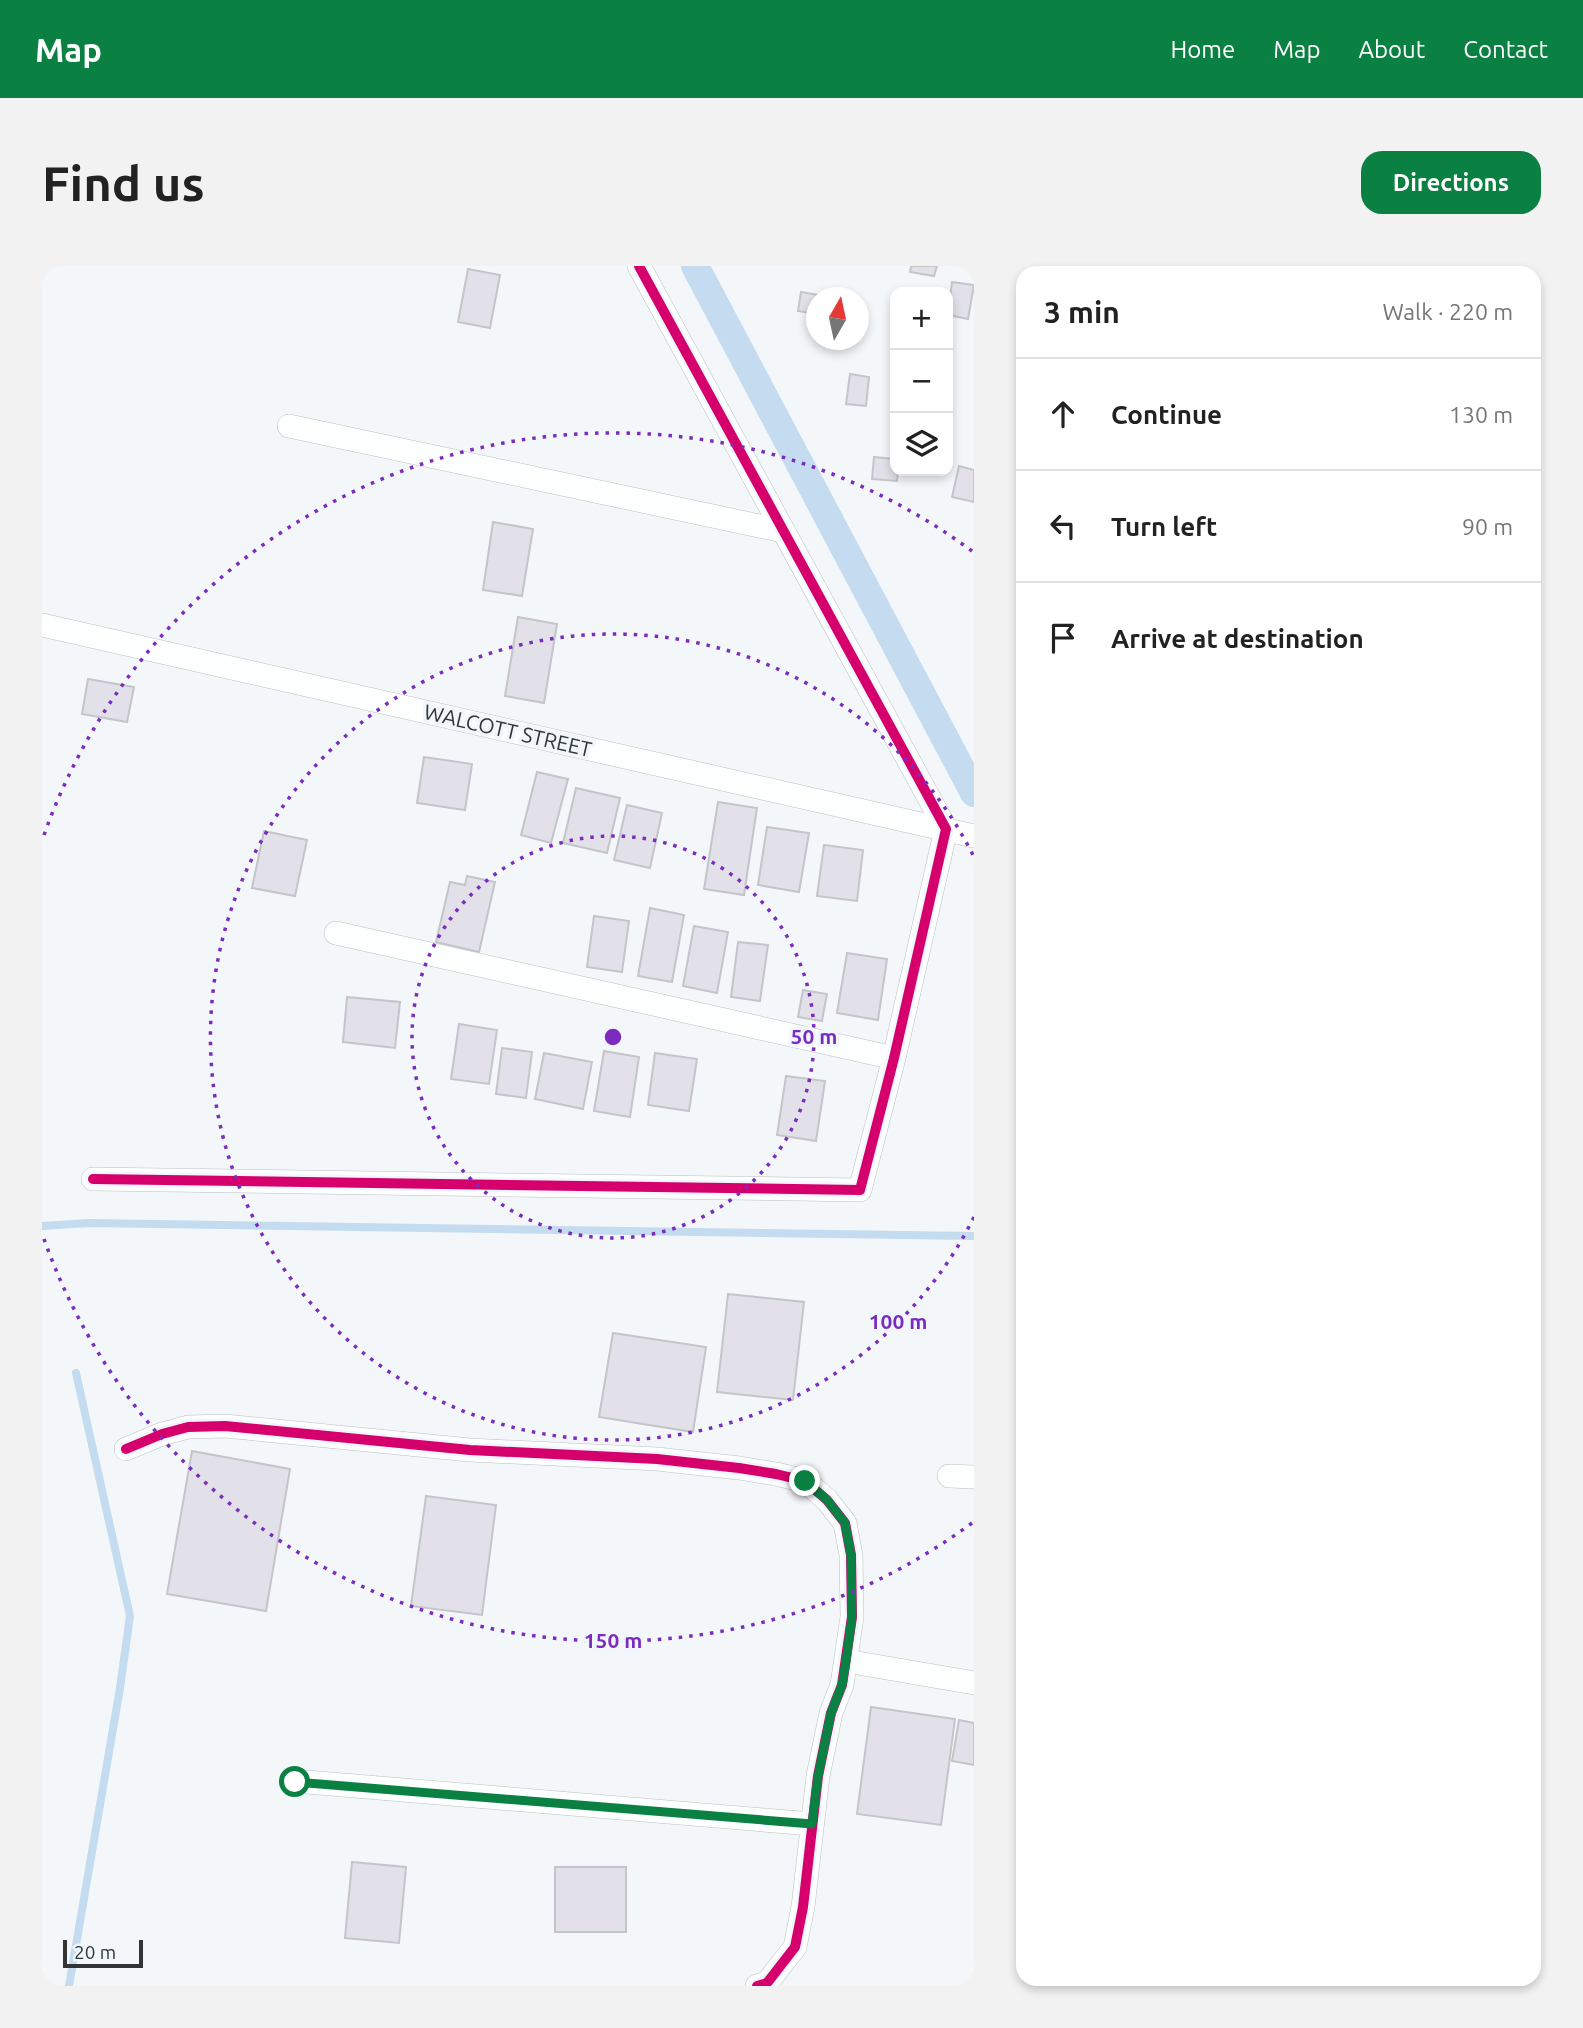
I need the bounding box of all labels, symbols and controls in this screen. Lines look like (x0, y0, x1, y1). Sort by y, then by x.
text: Map (35, 31, 102, 68)
text: Home (1170, 36, 1235, 63)
text: Map (1273, 36, 1320, 63)
text: About (1358, 36, 1425, 63)
text: Contact (1463, 36, 1548, 63)
button: Directions (1361, 151, 1541, 214)
text: Find us (42, 155, 205, 210)
north arrow (806, 287, 869, 350)
map controls (890, 287, 953, 476)
button: + (890, 287, 953, 350)
text: 3 min (1044, 295, 1120, 329)
text: Walk · 220 m (1382, 299, 1513, 324)
button: − (890, 350, 953, 413)
icon: ahead (1044, 395, 1082, 433)
text: Continue (1111, 400, 1222, 429)
text: 130 m (1449, 402, 1513, 427)
button: layers (890, 413, 953, 476)
icon: left (1044, 507, 1082, 545)
text: Turn left (1111, 512, 1217, 541)
text: 90 m (1462, 514, 1513, 539)
icon: arrive (1044, 619, 1082, 657)
text: Arrive at destination (1111, 624, 1364, 653)
street label: WALCOTT STREET (422, 699, 594, 761)
text: 50 m (791, 1024, 837, 1048)
centre of rings (601, 1025, 625, 1049)
text: 100 m (869, 1309, 927, 1333)
route end (789, 1465, 820, 1496)
text: 150 m (584, 1628, 642, 1652)
route start (279, 1766, 310, 1797)
scale bar (63, 1937, 144, 1969)
text: 20 m (74, 1941, 116, 1963)

